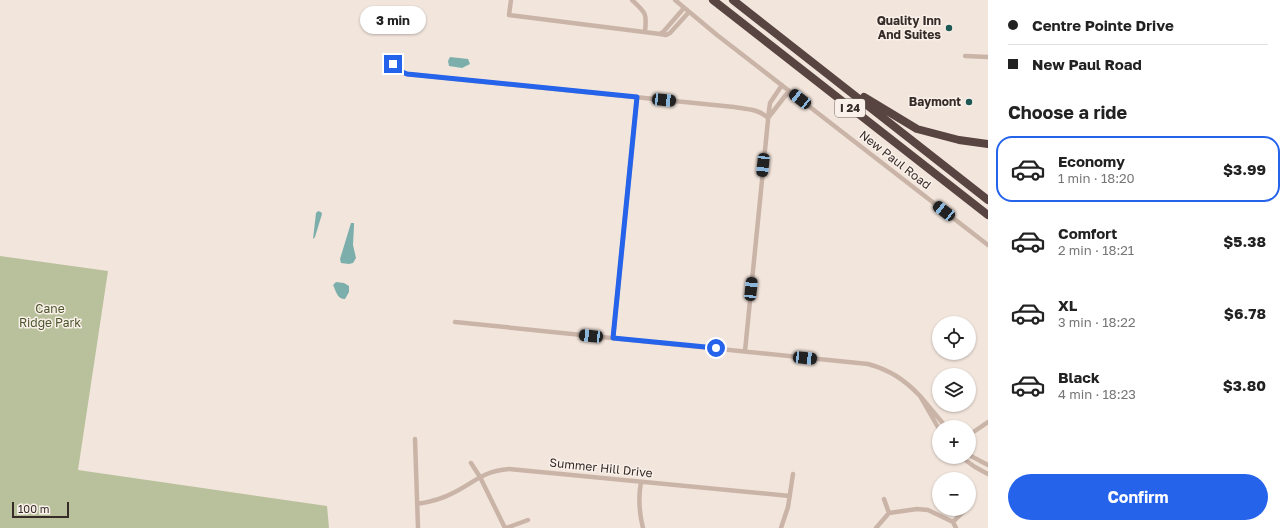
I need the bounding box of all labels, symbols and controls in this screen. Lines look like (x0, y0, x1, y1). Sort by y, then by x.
callout: 3 min (360, 6, 426, 34)
text: 3 min (376, 12, 410, 28)
place label: Quality Inn And Suites (877, 13, 941, 42)
text: Centre Pointe Drive (1032, 16, 1174, 34)
marker: Quality Inn And Suites (944, 23, 954, 33)
route end (384, 55, 402, 73)
text: New Paul Road (1032, 55, 1142, 73)
car (787, 87, 813, 111)
car (651, 93, 677, 107)
place label: Baymont (909, 94, 961, 109)
marker: Baymont (964, 97, 974, 107)
road number: I 24 (835, 99, 865, 117)
text: Choose a ride (1008, 101, 1127, 123)
street label: New Paul Road (857, 127, 934, 192)
icon: car (1010, 151, 1046, 187)
car (756, 152, 770, 178)
text: Economy (1058, 152, 1125, 170)
text: $3.99 (1223, 160, 1266, 178)
text: 1 min · 18:20 (1058, 170, 1135, 186)
car (931, 199, 957, 223)
icon: car (1010, 223, 1046, 259)
text: Comfort (1058, 224, 1117, 242)
text: $5.38 (1223, 232, 1266, 250)
text: 2 min · 18:21 (1058, 242, 1134, 258)
car (744, 276, 758, 302)
icon: car (1010, 295, 1046, 331)
text: XL (1058, 296, 1077, 314)
park label: Cane Ridge Park (19, 301, 81, 330)
text: $6.78 (1224, 304, 1266, 322)
text: 3 min · 18:22 (1058, 314, 1135, 330)
map controls (932, 316, 976, 516)
button: locate (932, 316, 976, 360)
car (578, 329, 604, 343)
route start (707, 339, 725, 357)
car (792, 351, 818, 365)
icon: car (1010, 367, 1046, 403)
button: layers (932, 368, 976, 412)
text: Black (1058, 368, 1100, 386)
text: $3.80 (1223, 376, 1266, 394)
text: 4 min · 18:23 (1058, 386, 1136, 402)
button: + (932, 420, 976, 464)
street label: Summer Hill Drive (549, 455, 653, 480)
button: − (932, 472, 976, 516)
button: Confirm (1008, 474, 1268, 520)
scale bar (12, 500, 69, 519)
text: 100 m (18, 502, 49, 515)

